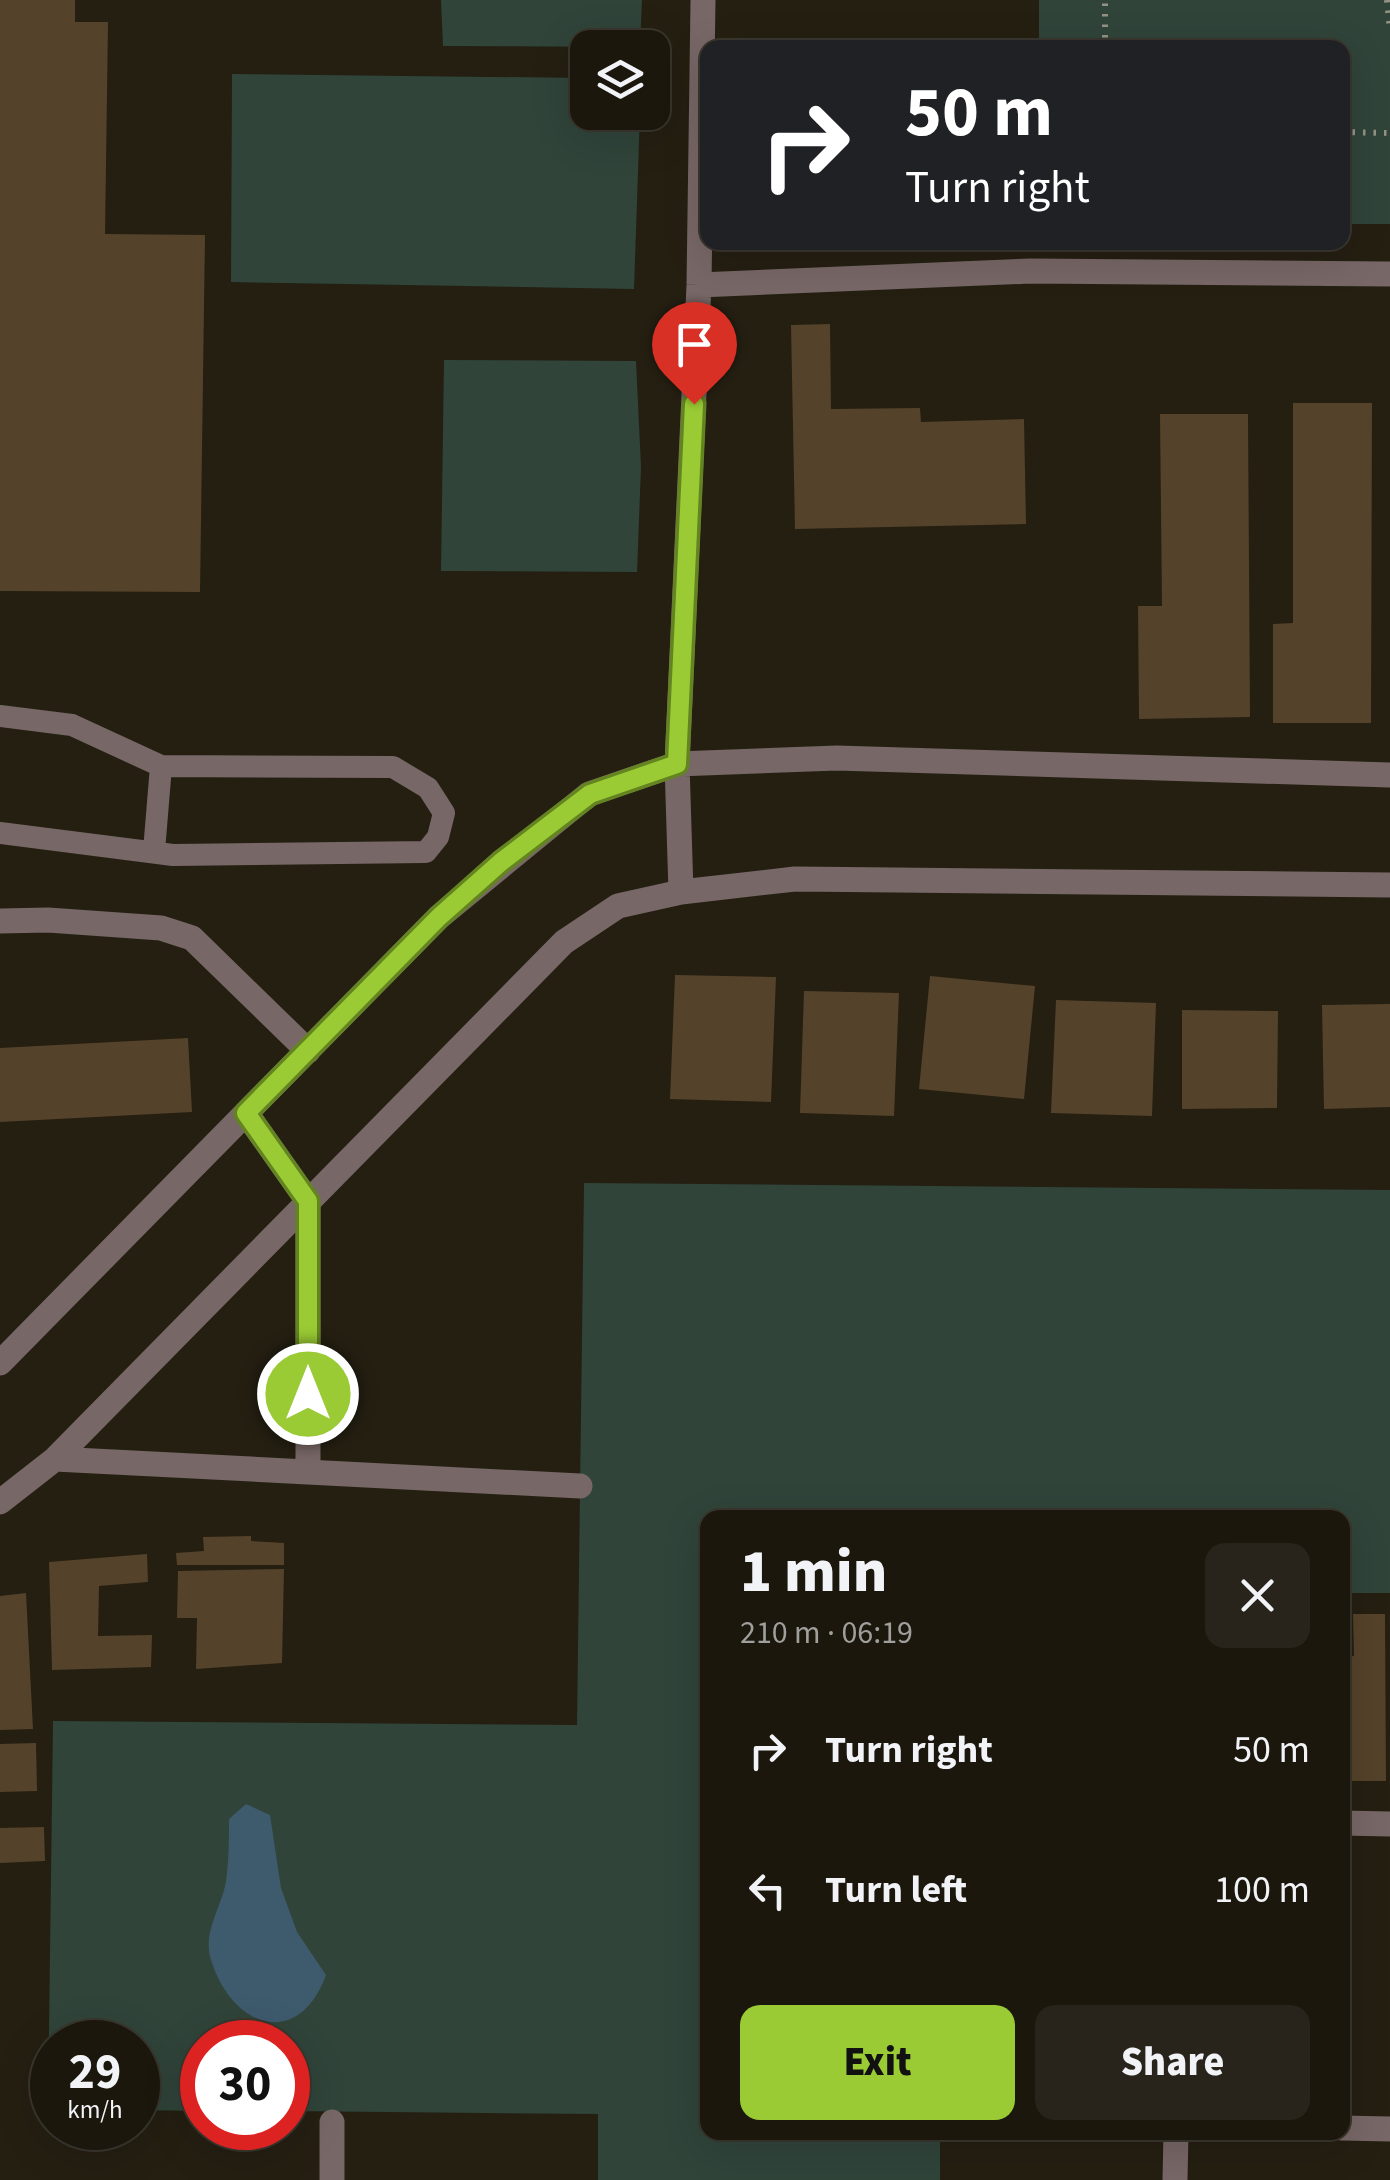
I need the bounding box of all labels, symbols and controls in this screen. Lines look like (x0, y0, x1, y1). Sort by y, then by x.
map controls (570, 30, 670, 130)
button: layers (570, 30, 670, 130)
text: 50 m (905, 63, 1053, 163)
icon: right (740, 80, 870, 210)
text: Turn right (905, 156, 1090, 220)
pin (652, 302, 737, 405)
icon: arrive (667, 317, 722, 372)
position arrow (256, 1342, 360, 1446)
text: 1 min (740, 1530, 887, 1615)
button: close (1205, 1543, 1310, 1648)
text: 210 m · 06:19 (740, 1610, 913, 1656)
icon: right (740, 1723, 795, 1778)
text: Turn right (825, 1723, 993, 1777)
text: 50 m (1233, 1723, 1310, 1777)
icon: left (740, 1863, 795, 1918)
text: Turn left (825, 1863, 967, 1917)
text: 100 m (1214, 1863, 1310, 1917)
button: Exit (740, 2005, 1015, 2120)
button: Share (1035, 2005, 1310, 2120)
speed limit sign: 30 (180, 2020, 310, 2150)
text: 29 (69, 2037, 121, 2108)
text: km/h (67, 2092, 123, 2128)

